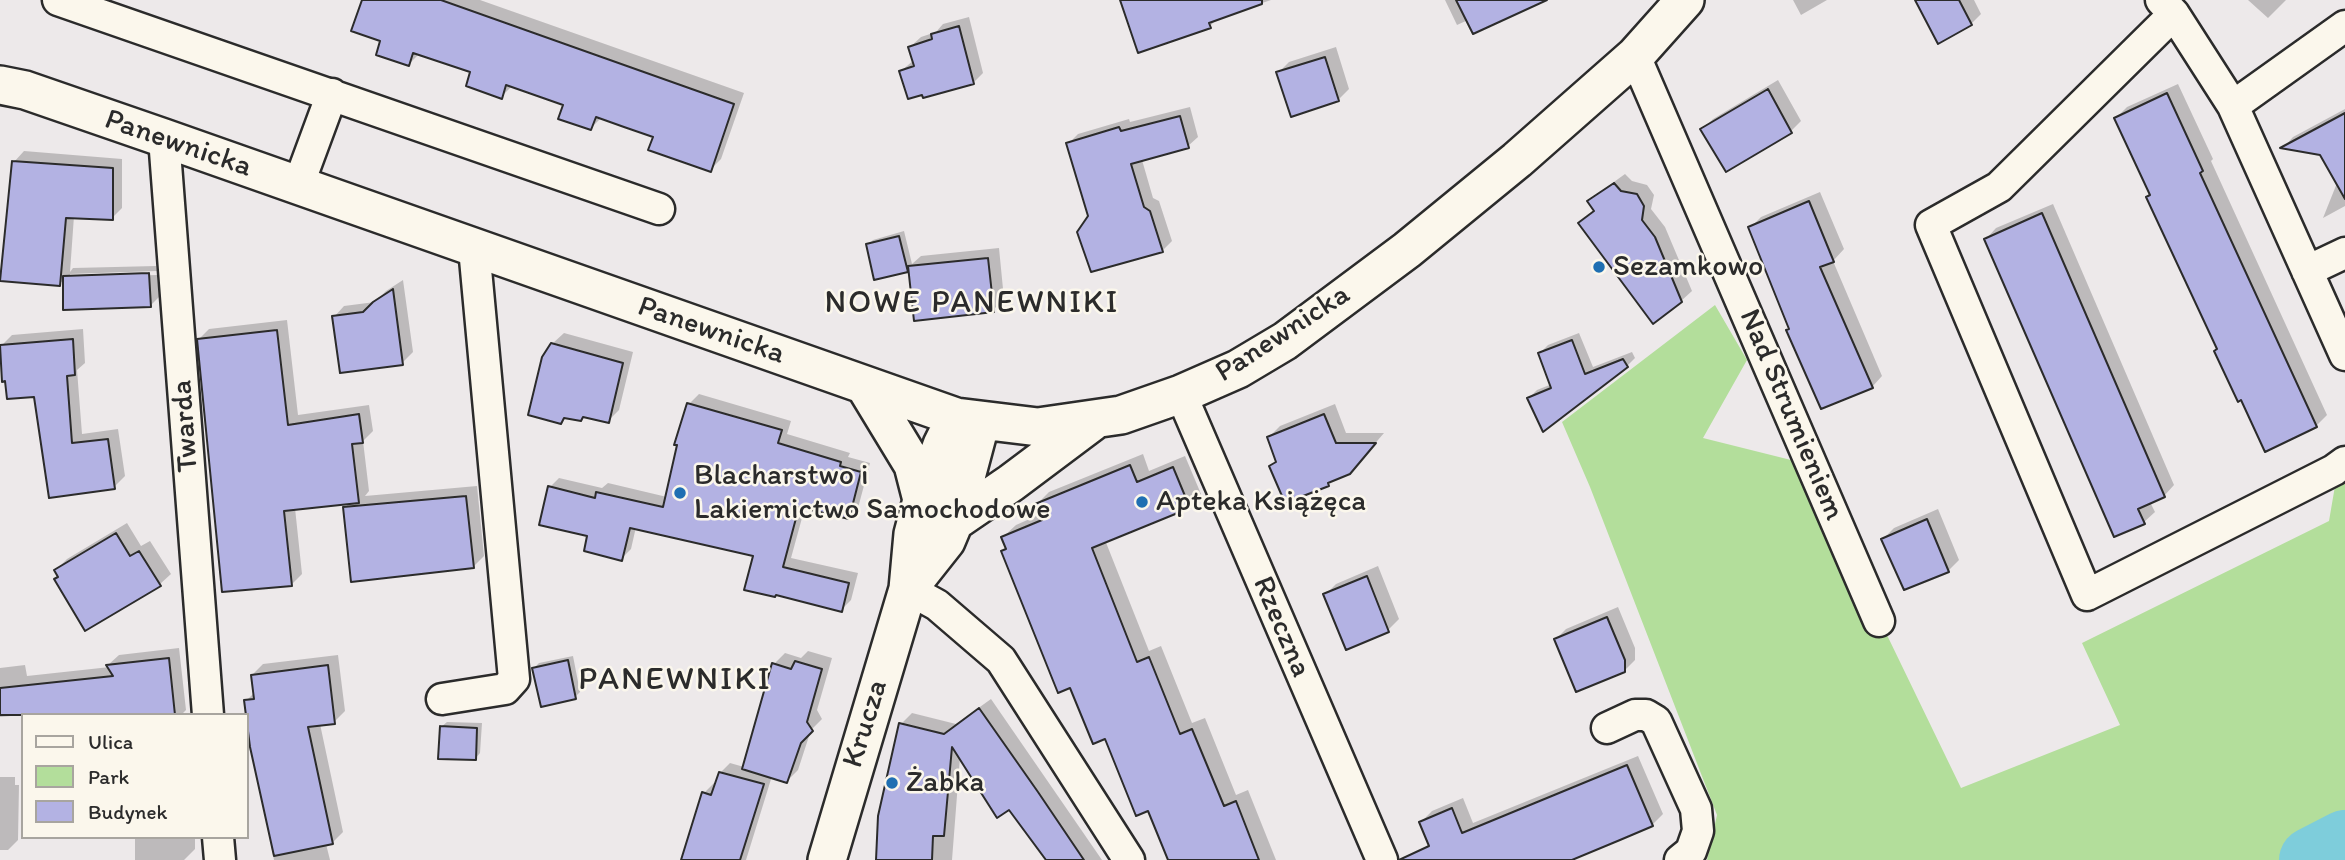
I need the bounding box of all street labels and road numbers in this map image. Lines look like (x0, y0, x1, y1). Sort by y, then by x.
street label: Panewnicka (100, 102, 256, 186)
street label: Panewnicka (1209, 277, 1357, 391)
street label: Panewnicka (633, 289, 789, 373)
street label: Nad Strumieniem (1730, 304, 1852, 526)
street label: Twarda (165, 379, 207, 473)
street label: Rzeczna (1244, 571, 1318, 683)
street label: Krucza (836, 676, 896, 772)

